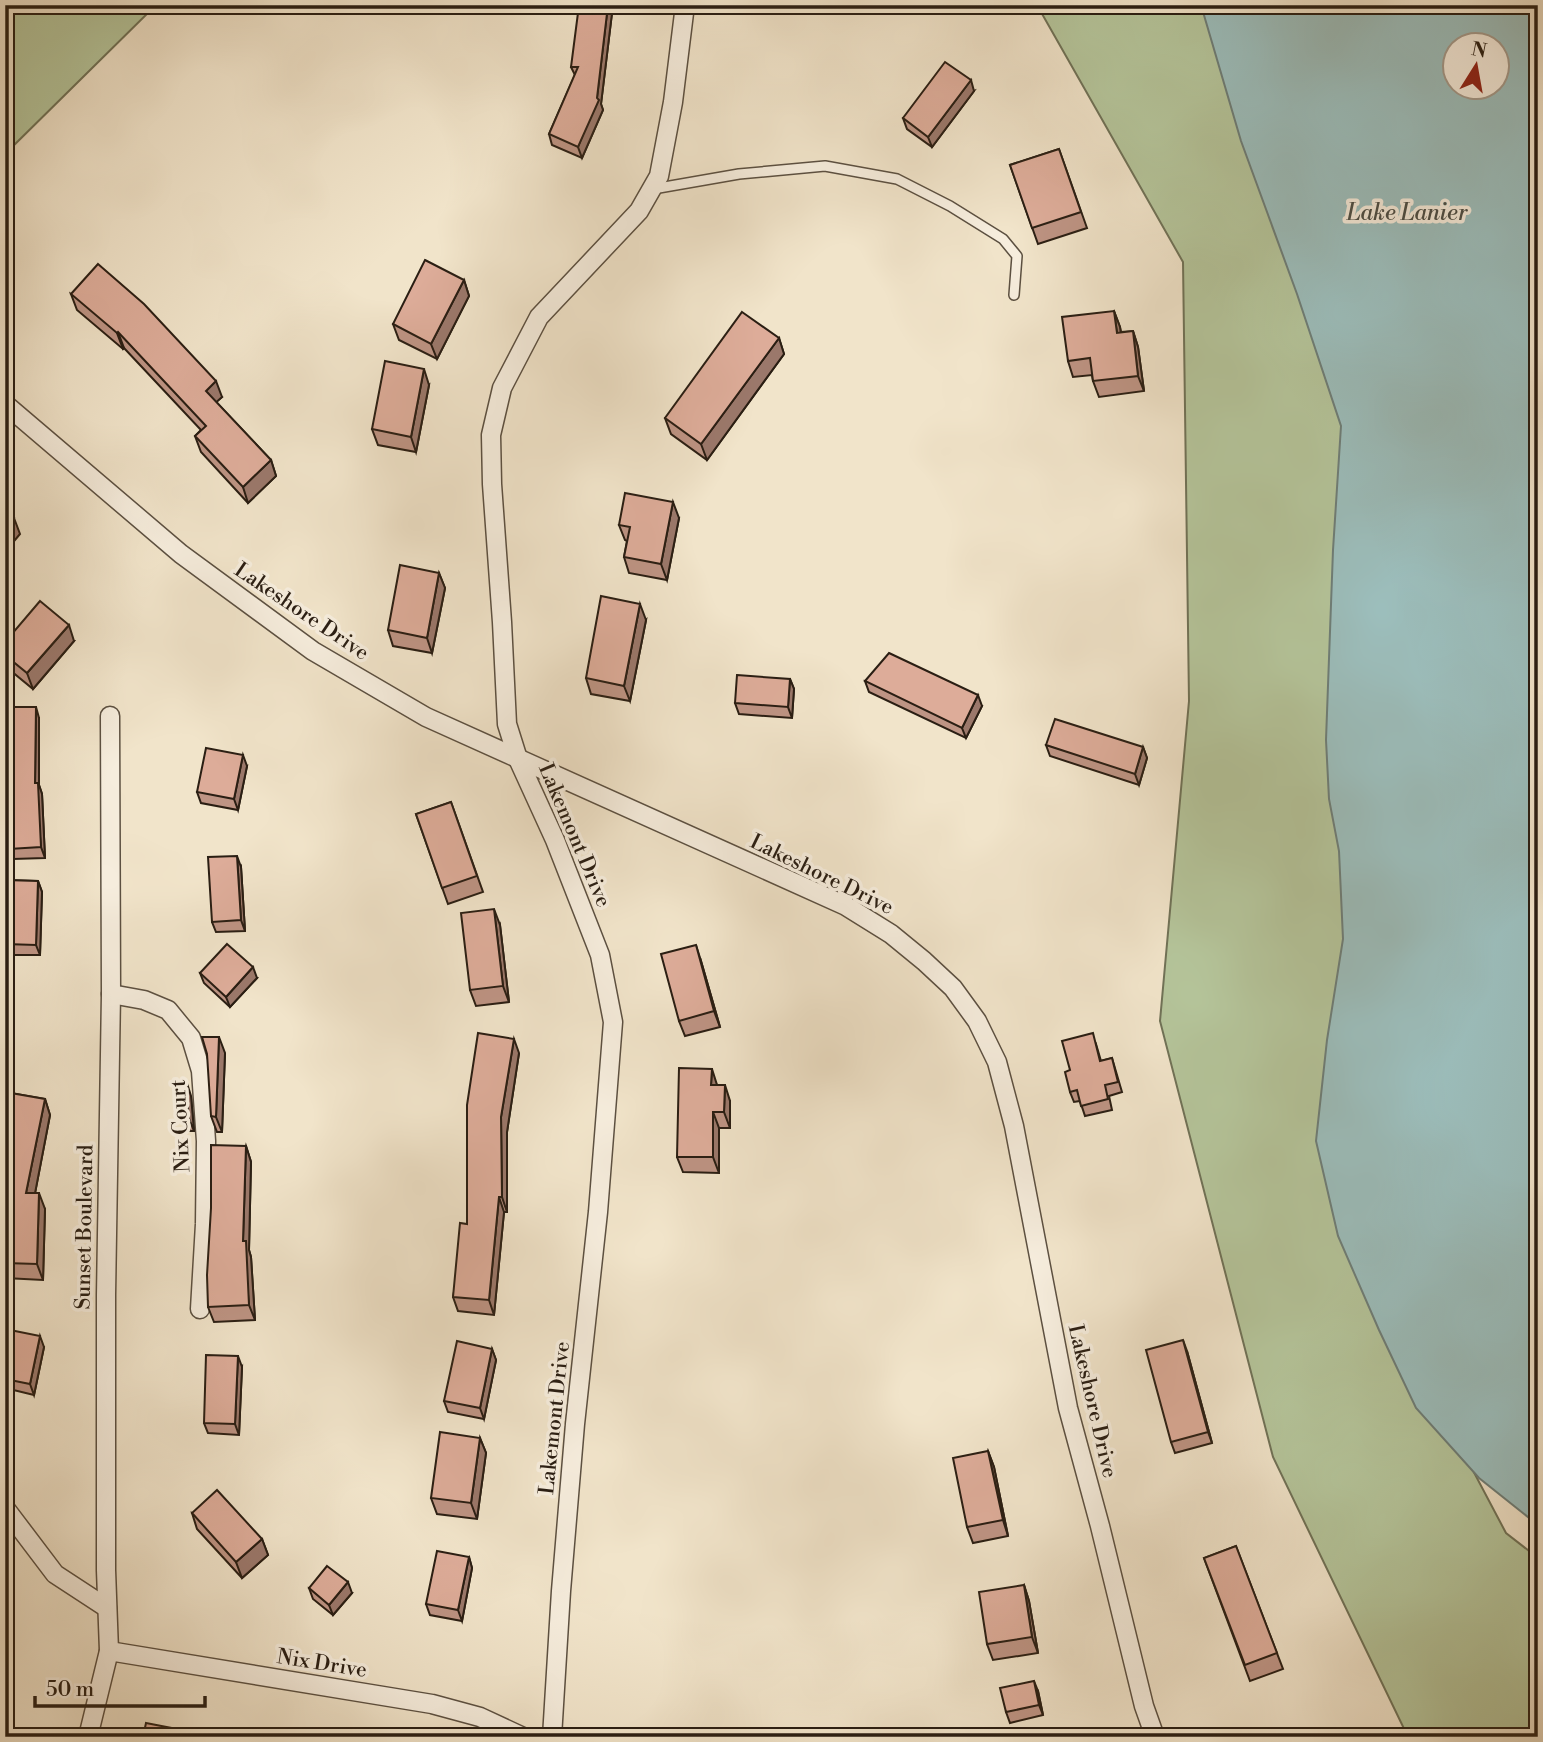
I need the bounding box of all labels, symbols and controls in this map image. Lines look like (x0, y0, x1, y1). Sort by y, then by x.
north arrow (1442, 32, 1512, 102)
text: N (1469, 37, 1489, 64)
water label: Lake Lanier (1346, 199, 1469, 227)
street label: Lakeshore Drive (229, 557, 374, 666)
street label: Lakemont Drive (532, 759, 616, 911)
street label: Lakeshore Drive (745, 829, 898, 921)
street label: Nix Court (166, 1078, 196, 1173)
street label: Sunset Boulevard (71, 1144, 99, 1310)
street label: Lakeshore Drive (1062, 1322, 1122, 1481)
street label: Lakemont Drive (534, 1340, 576, 1496)
street label: Nix Drive (275, 1644, 369, 1684)
scale bar (35, 1665, 205, 1709)
text: 50 m (46, 1677, 94, 1703)

